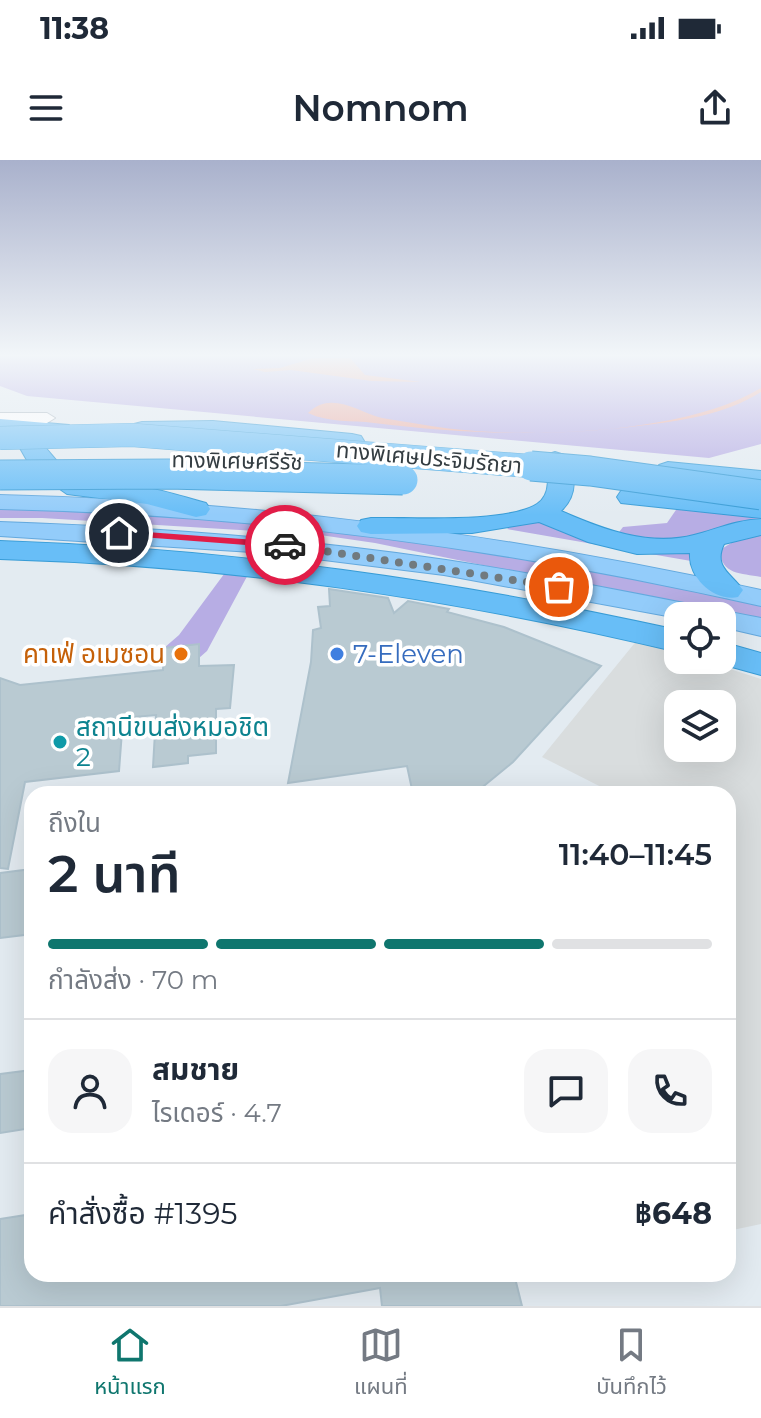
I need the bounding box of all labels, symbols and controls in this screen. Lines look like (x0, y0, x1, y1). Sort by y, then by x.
text: 11:38 (40, 10, 109, 47)
icon: menu (24, 86, 68, 130)
text: Nomnom (292, 86, 469, 130)
icon: share (693, 86, 737, 130)
street label: ทางพิเศษประจิมรัถยา (335, 436, 523, 480)
street label: ทางพิเศษศรีรัช (171, 446, 303, 476)
pin (85, 499, 153, 567)
courier (245, 505, 325, 585)
icon: home (97, 511, 141, 555)
icon: car (263, 523, 307, 567)
pin (525, 553, 593, 621)
icon: bag (537, 565, 581, 609)
map controls (664, 602, 736, 762)
button: locate (664, 602, 736, 674)
place label: คาเฟ่ อเมซอน (23, 638, 165, 670)
place label: 7-Eleven (353, 638, 464, 670)
marker: คาเฟ่ อเมซอน (172, 645, 190, 663)
marker: 7-Eleven (328, 645, 346, 663)
button: layers (664, 690, 736, 762)
place label: สถานีขนส่งหมอชิต 2 (76, 711, 269, 773)
marker: สถานีขนส่งหมอชิต 2 (51, 733, 69, 751)
text: ถึงใน (48, 807, 101, 839)
text: 11:40–11:45 (559, 836, 712, 873)
text: 2 นาที (48, 842, 180, 905)
text: กำลังส่ง · 70 m (48, 964, 218, 996)
button: person (48, 1049, 132, 1133)
button: chat (524, 1049, 608, 1133)
button: phone (628, 1049, 712, 1133)
text: สมชาย (152, 1051, 239, 1088)
text: ไรเดอร์ · 4.7 (152, 1097, 282, 1129)
text: คำสั่งซื้อ #1395 (48, 1195, 238, 1232)
text: ฿648 (635, 1195, 712, 1232)
tab: หน้าแรก (94, 1323, 166, 1404)
tab: แผนที่ (354, 1323, 408, 1404)
tab: บันทึกไว้ (596, 1323, 667, 1404)

